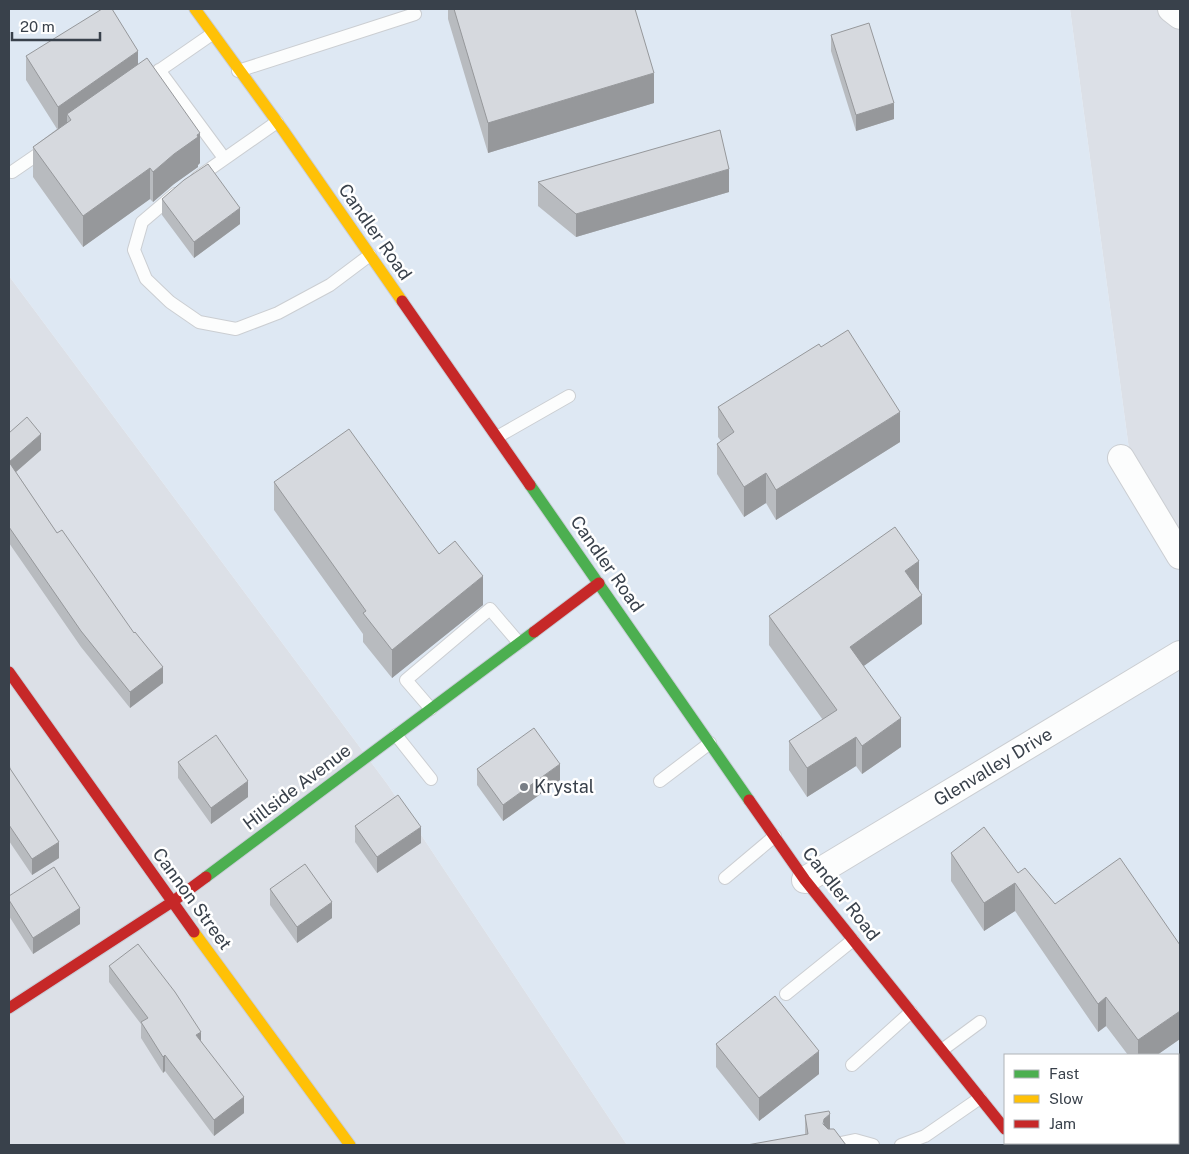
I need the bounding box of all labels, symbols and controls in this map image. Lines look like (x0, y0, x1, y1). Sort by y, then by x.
scale bar (12, 10, 100, 42)
text: 20 m (20, 18, 55, 35)
street label: Candler Road (334, 180, 416, 284)
street label: Candler Road (566, 512, 648, 616)
street label: Glenvalley Drive (930, 723, 1056, 810)
street label: Hillside Avenue (239, 739, 355, 834)
place label: Krystal (534, 776, 594, 797)
marker: Krystal (518, 781, 530, 793)
street label: Candler Road (798, 843, 884, 945)
street label: Cannon Street (148, 844, 236, 954)
legend (1004, 1054, 1179, 1144)
text: Fast (1049, 1065, 1079, 1082)
text: Slow (1049, 1090, 1084, 1107)
text: Jam (1049, 1115, 1076, 1132)

